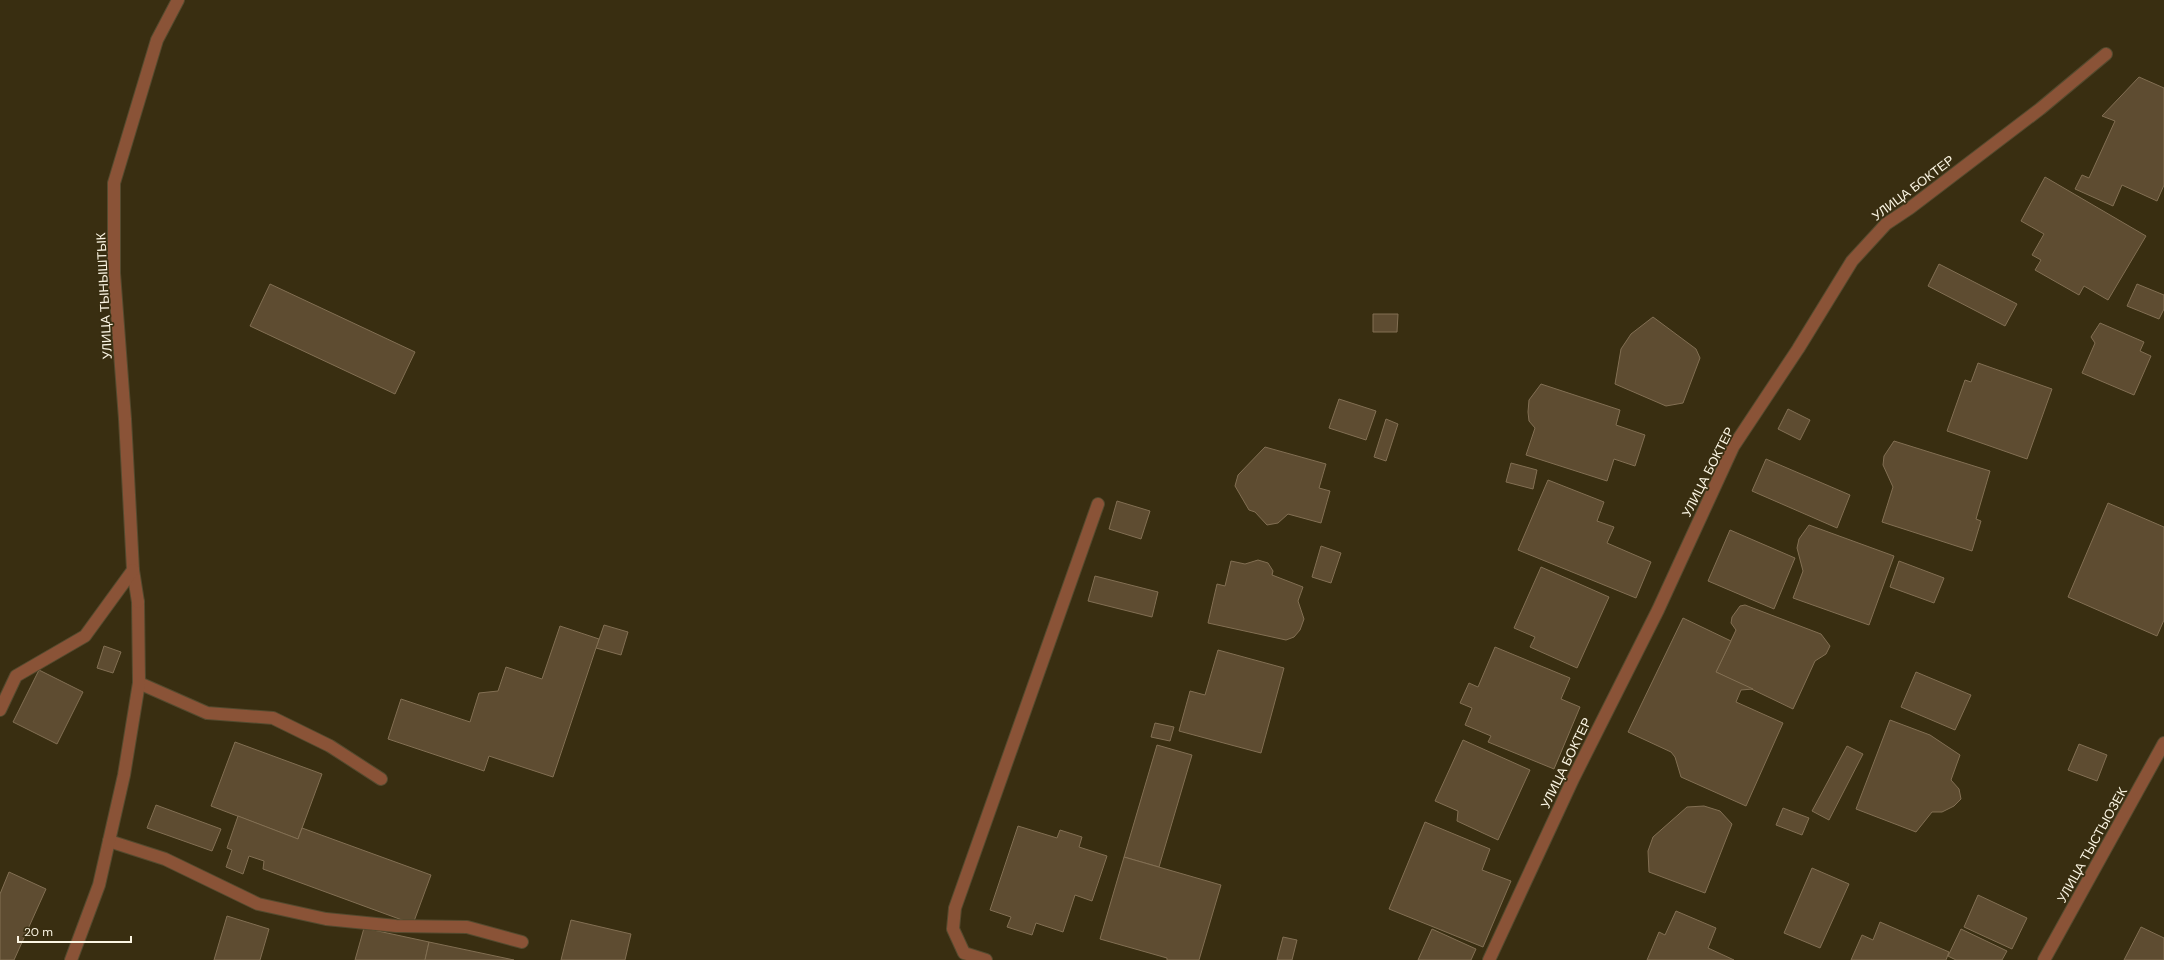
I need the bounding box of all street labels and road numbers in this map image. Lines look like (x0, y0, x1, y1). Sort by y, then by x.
street label: УЛИЦА БОКТЕР (1868, 151, 1958, 225)
street label: УЛИЦА ТЫНЫШТЫК (92, 232, 116, 360)
street label: УЛИЦА БОКТЕР (1678, 424, 1738, 520)
street label: УЛИЦА БОКТЕР (1537, 715, 1595, 811)
street label: УЛИЦА ТЫСТЫОЗЕК (2053, 784, 2131, 906)

